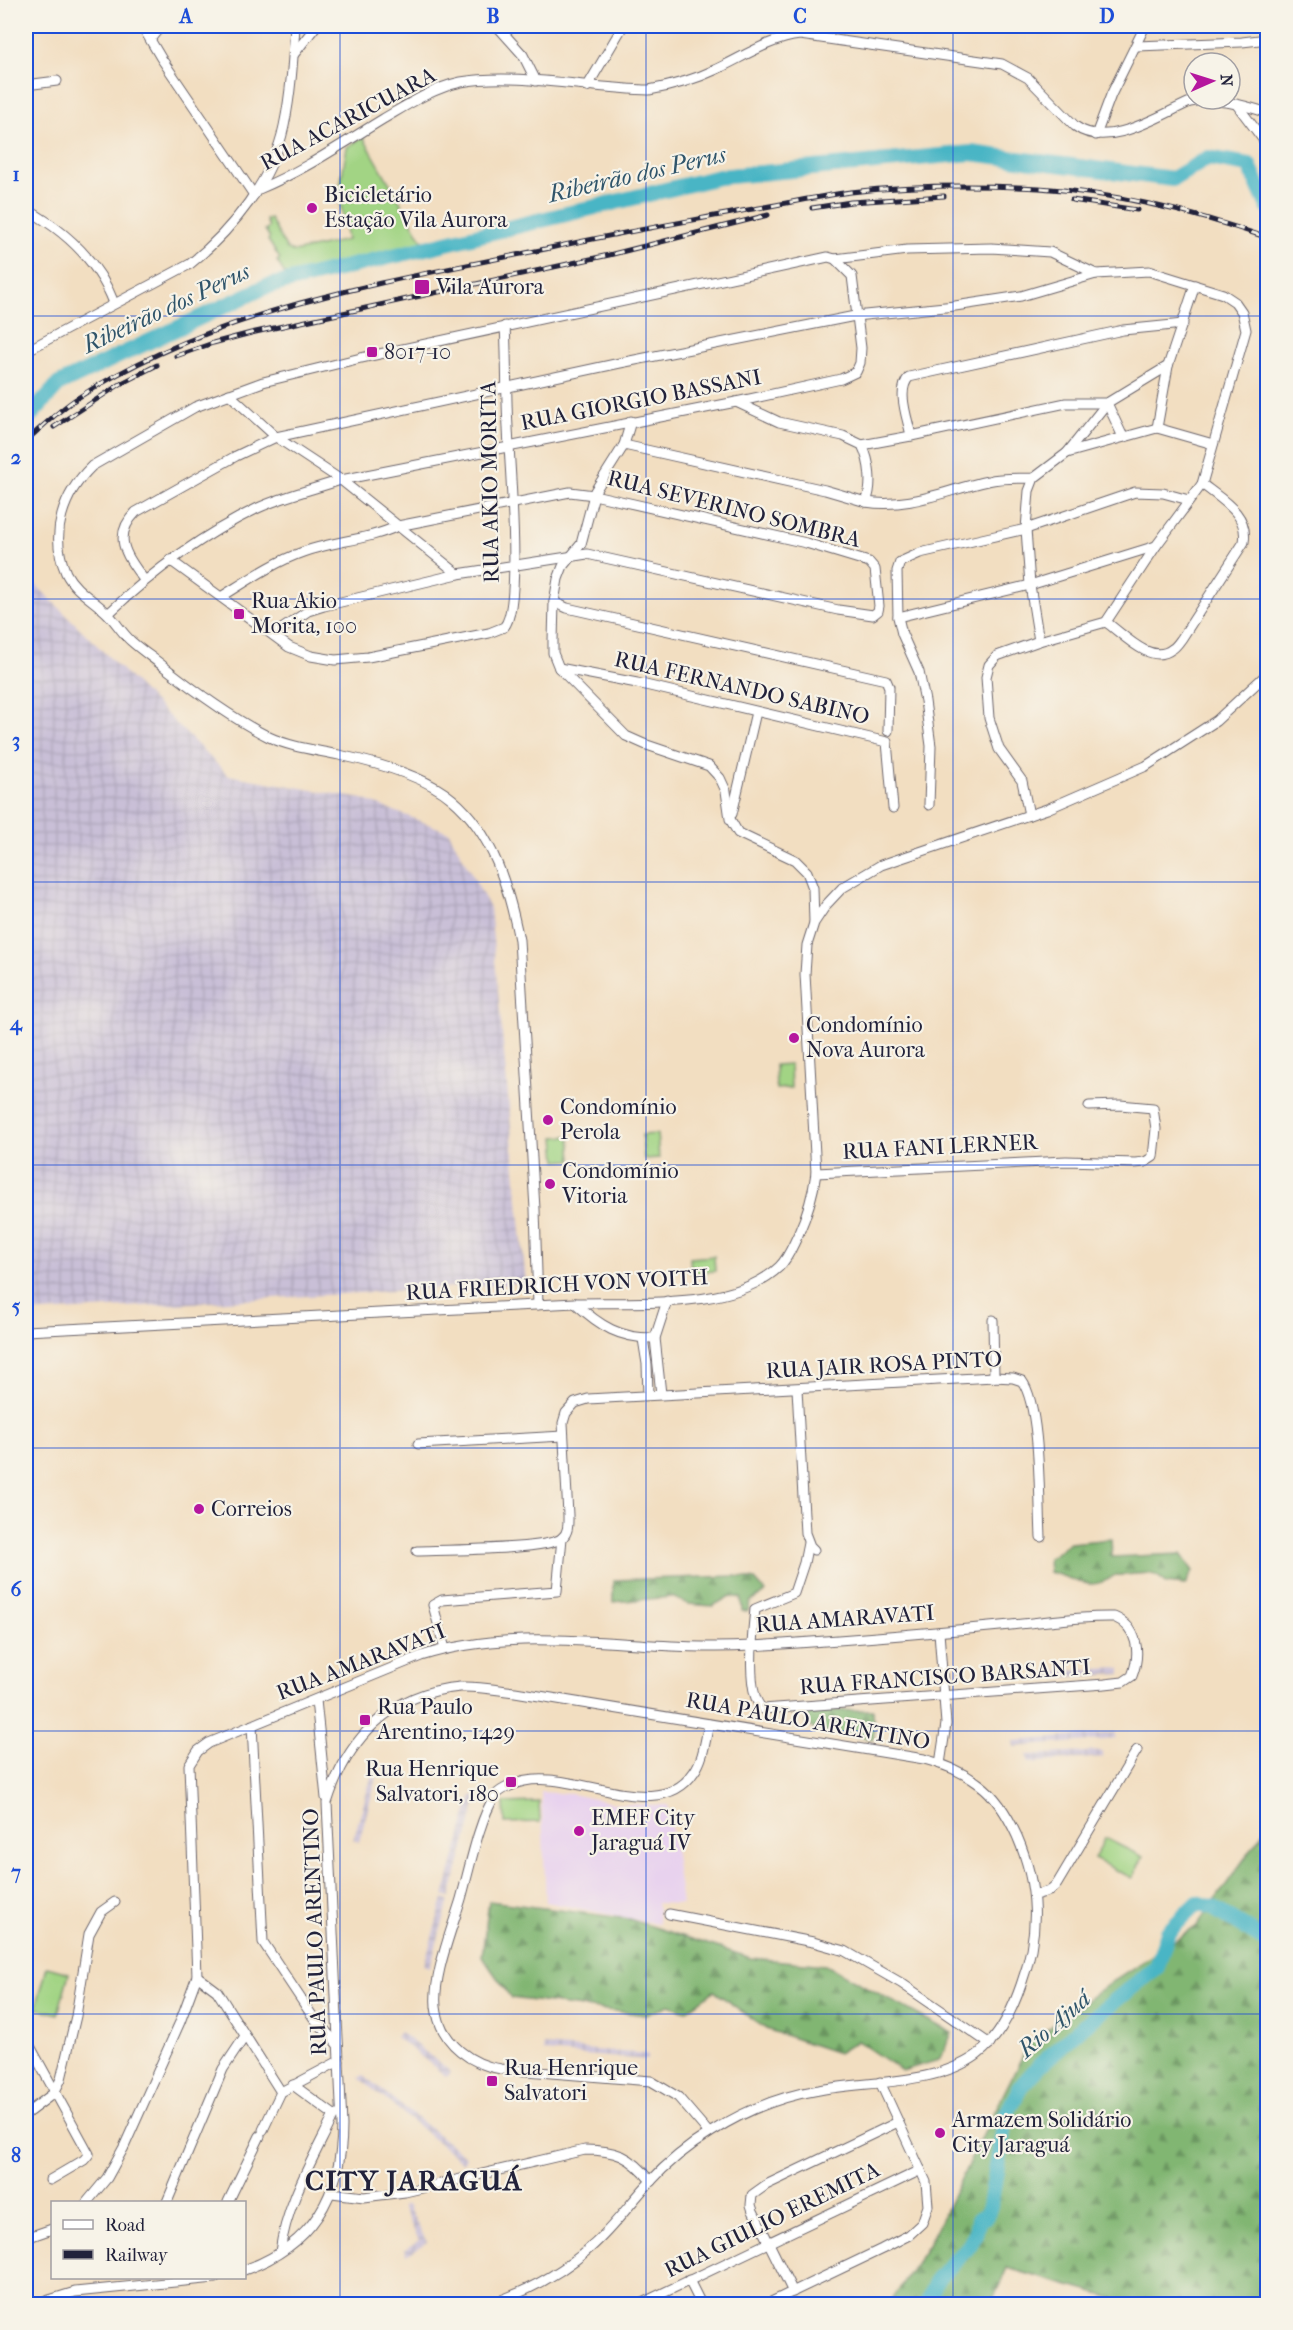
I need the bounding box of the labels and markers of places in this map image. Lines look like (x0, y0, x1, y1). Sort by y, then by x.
place label: Bicicletário Estação Vila Aurora (324, 182, 508, 233)
marker: Bicicletário Estação Vila Aurora (305, 201, 319, 215)
place label: Vila Aurora (435, 274, 545, 300)
marker: Vila Aurora (413, 278, 431, 296)
place label: 8017-10 (384, 339, 451, 365)
marker: 8017-10 (365, 345, 379, 359)
place label: Rua Akio Morita, 100 (251, 588, 357, 639)
marker: Rua Akio Morita, 100 (232, 607, 246, 621)
place label: Condomínio Nova Aurora (806, 1012, 926, 1063)
marker: Condomínio Nova Aurora (787, 1031, 801, 1045)
place label: Condomínio Perola (560, 1094, 677, 1145)
marker: Condomínio Perola (541, 1113, 555, 1127)
place label: Condomínio Vitoria (561, 1158, 679, 1209)
marker: Condomínio Vitoria (543, 1177, 557, 1191)
place label: Correios (211, 1496, 292, 1522)
marker: Correios (192, 1502, 206, 1516)
place label: Rua Paulo Arentino, 1429 (376, 1694, 515, 1745)
marker: Rua Paulo Arentino, 1429 (358, 1713, 372, 1727)
place label: Rua Henrique Salvatori, 180 (365, 1756, 499, 1807)
marker: Rua Henrique Salvatori, 180 (504, 1775, 518, 1789)
place label: EMEF City Jaraguá IV (589, 1805, 696, 1856)
marker: EMEF City Jaraguá IV (572, 1824, 586, 1838)
place label: Rua Henrique Salvatori (504, 2055, 638, 2106)
marker: Rua Henrique Salvatori (485, 2074, 499, 2088)
place label: Armazem Solidário City Jaraguá (951, 2107, 1132, 2158)
marker: Armazem Solidário City Jaraguá (933, 2126, 947, 2140)

